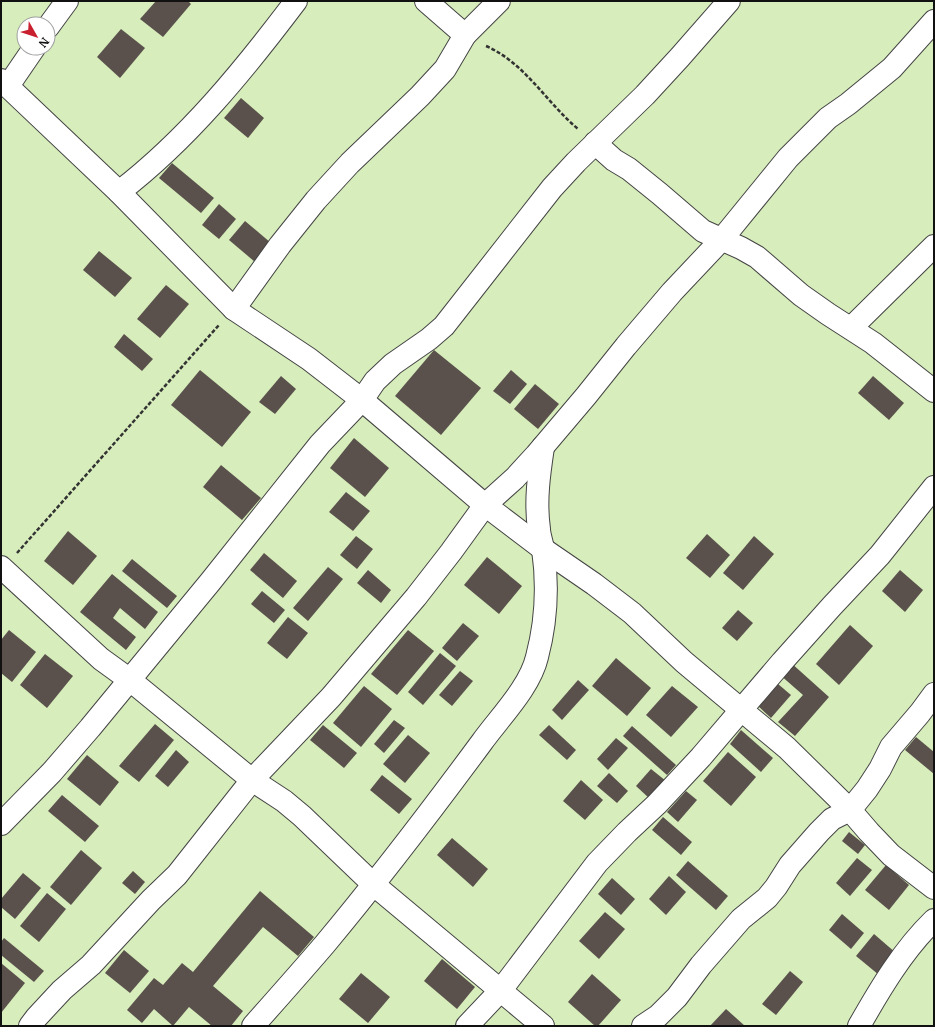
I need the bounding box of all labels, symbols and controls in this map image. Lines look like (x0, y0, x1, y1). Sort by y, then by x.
north arrow (16, 16, 56, 56)
text: N (35, 35, 52, 50)

